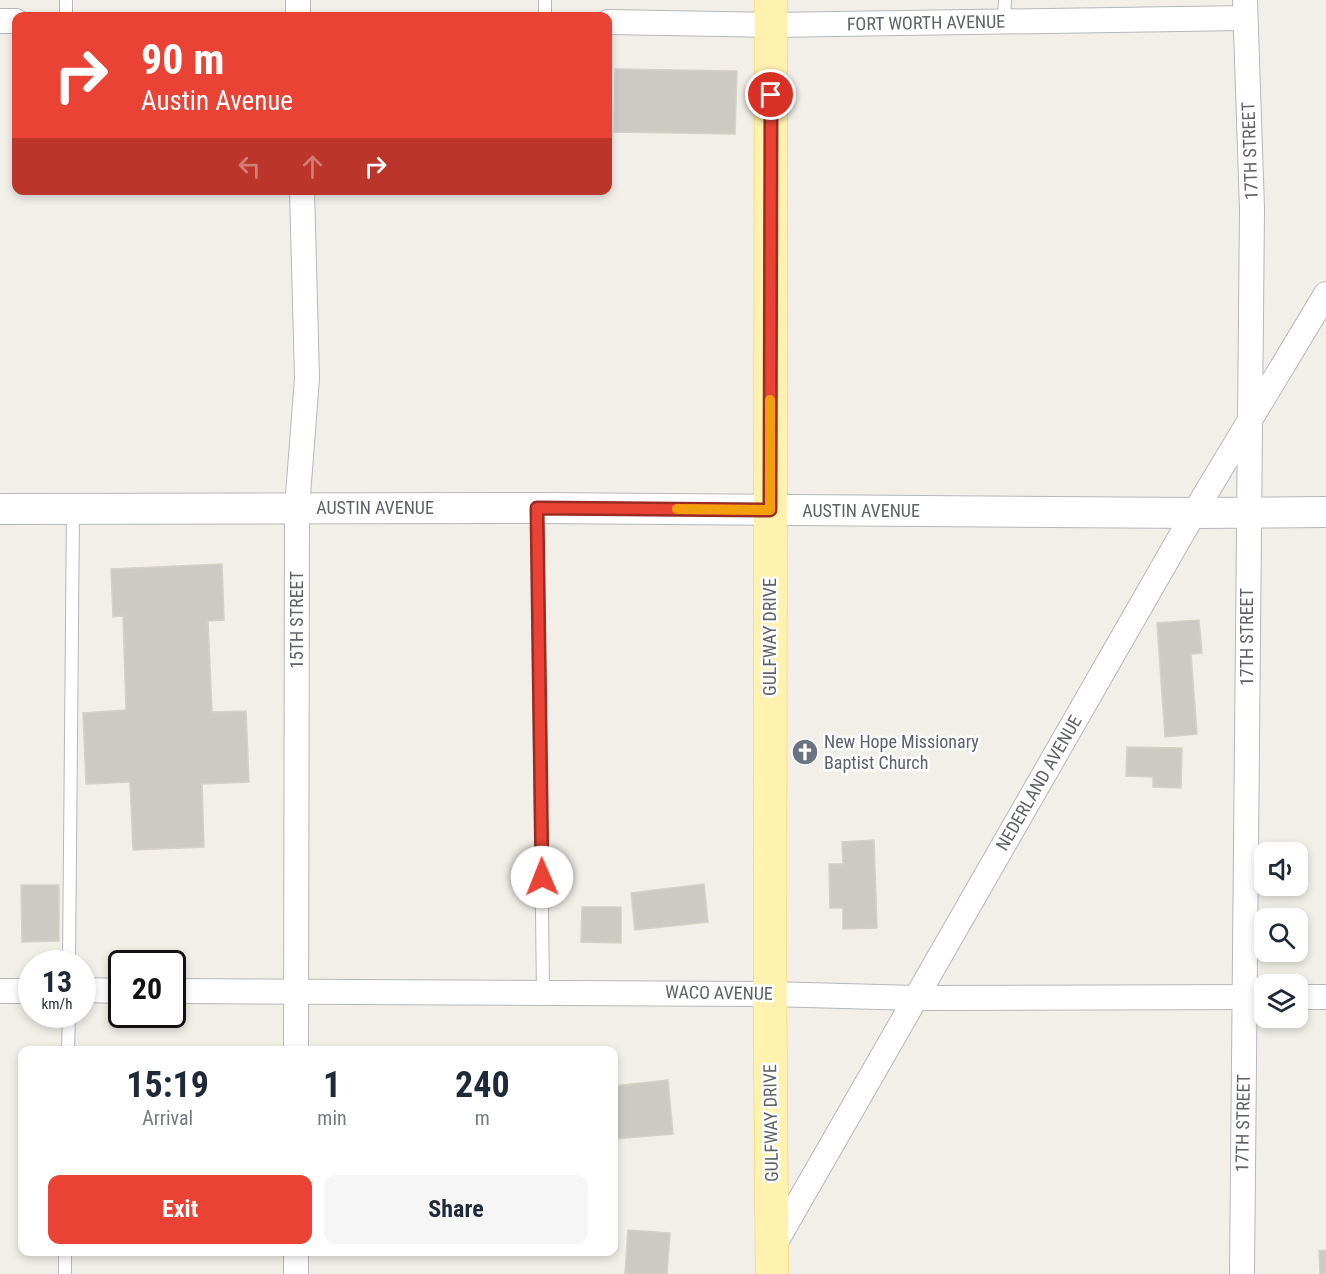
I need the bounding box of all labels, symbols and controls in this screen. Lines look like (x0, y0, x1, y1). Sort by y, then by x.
street label: FORT WORTH AVENUE (847, 11, 1005, 34)
text: 90 m (141, 35, 224, 84)
icon: right (42, 36, 120, 114)
pin (745, 69, 796, 120)
icon: arrive (754, 78, 787, 111)
text: Austin Avenue (141, 85, 293, 117)
street label: 17TH STREET (1237, 102, 1262, 200)
icon: left (233, 150, 266, 183)
icon: ahead (296, 150, 329, 183)
icon: right (359, 150, 392, 183)
street label: AUSTIN AVENUE (316, 497, 434, 518)
street label: AUSTIN AVENUE (802, 500, 920, 521)
street label: 15TH STREET (286, 571, 307, 669)
street label: GULFWAY DRIVE (759, 578, 780, 696)
street label: 17TH STREET (1236, 588, 1257, 686)
street label: NEDERLAND AVENUE (991, 711, 1086, 854)
place label: New Hope Missionary Baptist Church (824, 731, 979, 773)
church icon: New Hope Missionary Baptist Church (790, 737, 820, 767)
map controls (1254, 842, 1308, 1028)
button: sound (1254, 842, 1308, 896)
position arrow (510, 845, 574, 909)
button: search (1254, 908, 1308, 962)
speed limit sign: 20 (108, 950, 186, 1028)
text: 13 (42, 964, 72, 999)
button: layers (1254, 974, 1308, 1028)
street label: WACO AVENUE (665, 981, 773, 1004)
text: km/h (42, 995, 72, 1013)
text: 15:19 (126, 1064, 209, 1106)
text: 1 (323, 1064, 341, 1106)
text: 240 (455, 1064, 510, 1106)
street label: GULFWAY DRIVE (759, 1064, 782, 1182)
street label: 17TH STREET (1231, 1074, 1254, 1172)
text: Arrival (142, 1106, 193, 1130)
text: min (317, 1106, 347, 1130)
text: m (475, 1106, 490, 1130)
button: Exit (48, 1175, 312, 1244)
button: Share (324, 1175, 588, 1244)

